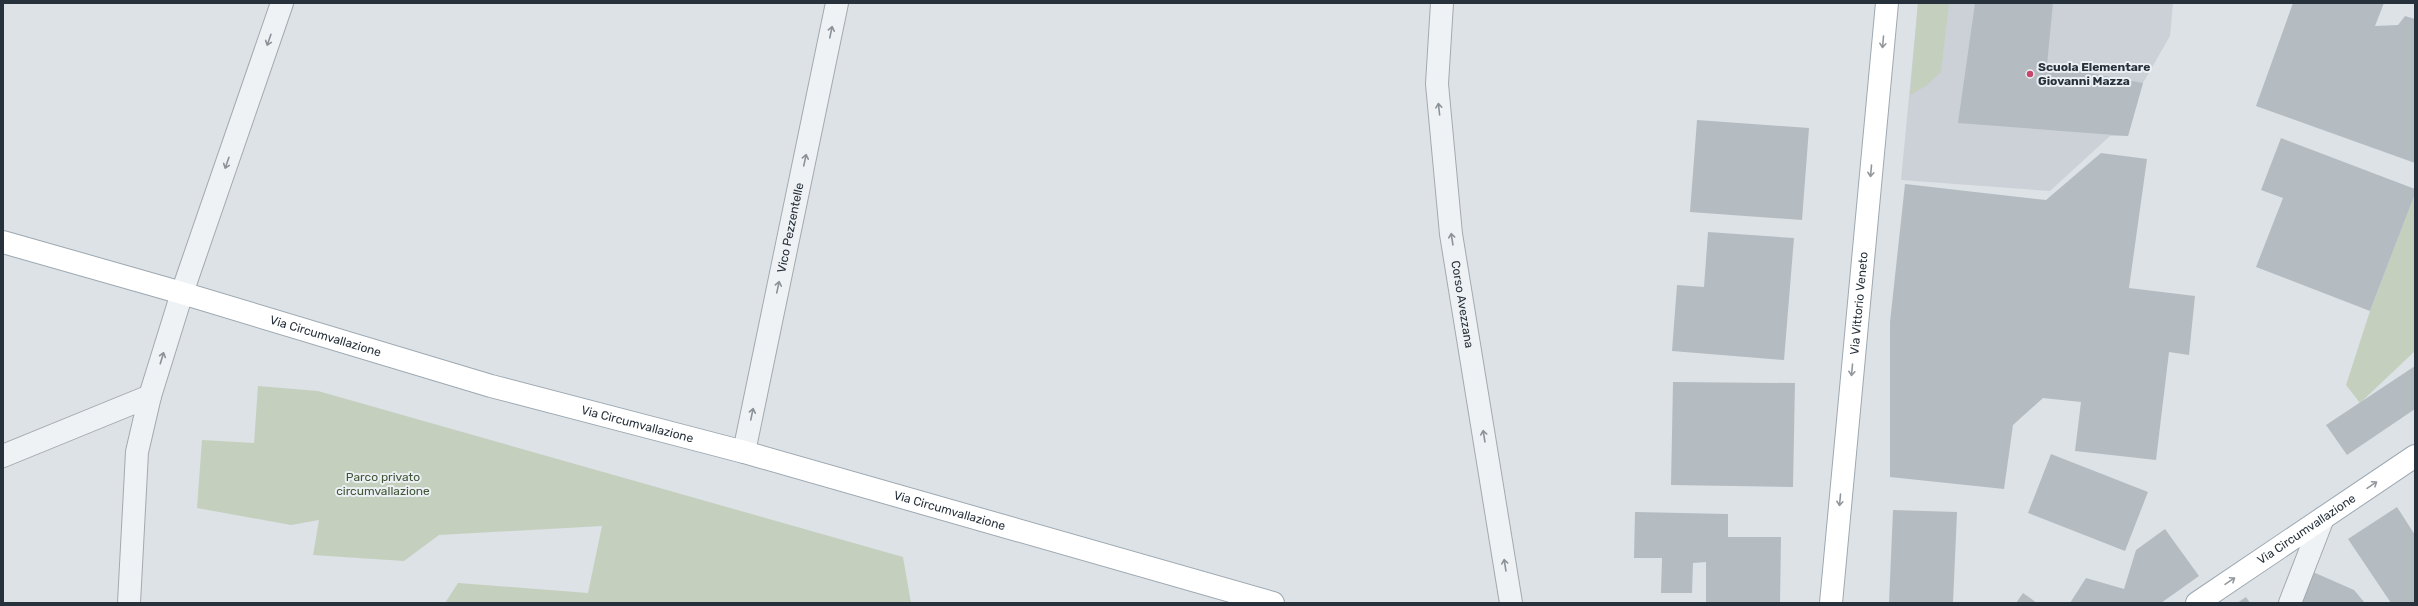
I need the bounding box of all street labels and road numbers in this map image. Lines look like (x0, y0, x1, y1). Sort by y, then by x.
street label: Vico Pezzentelle (774, 181, 807, 274)
street label: Via Vittorio Veneto (1847, 251, 1871, 356)
street label: Corso Avezzana (1448, 259, 1476, 349)
street label: Via Circumvallazione (268, 313, 383, 360)
street label: Via Circumvallazione (580, 403, 695, 446)
street label: Via Circumvallazione (892, 488, 1007, 533)
street label: Via Circumvallazione (2255, 491, 2358, 567)

